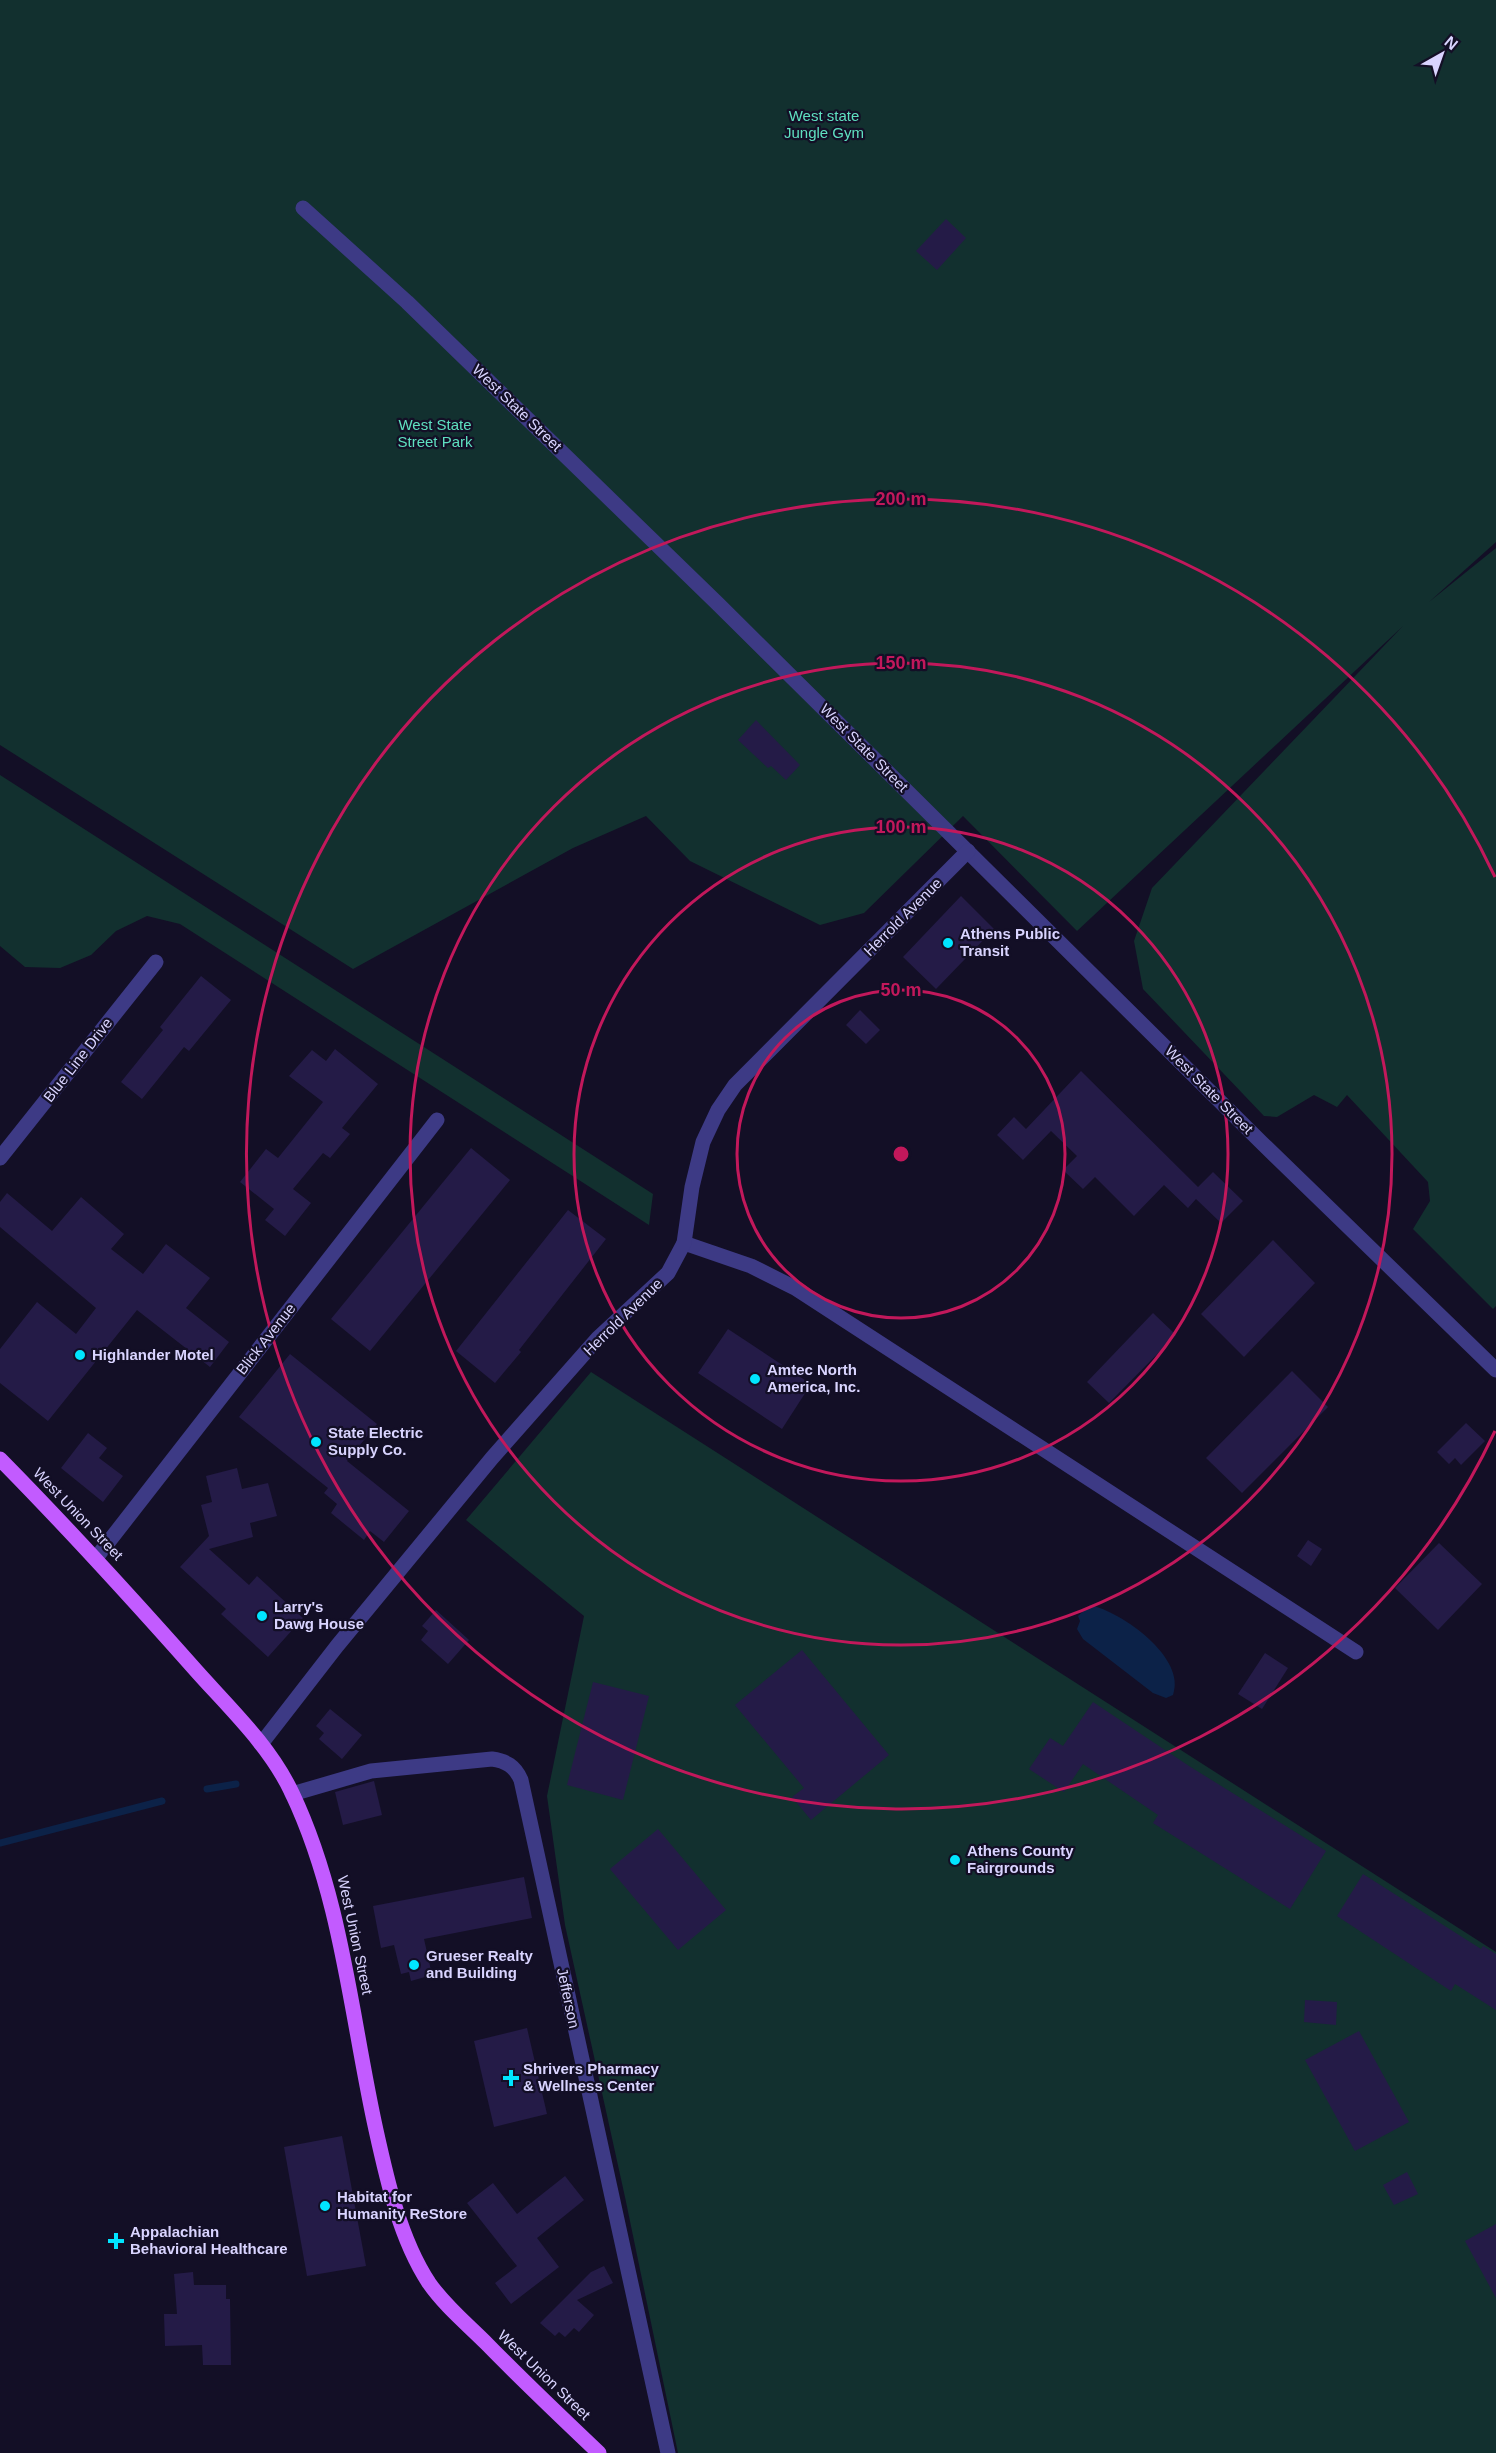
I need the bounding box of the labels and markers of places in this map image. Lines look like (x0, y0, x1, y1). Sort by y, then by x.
place label: Athens Public Transit (960, 925, 1060, 959)
marker: Athens Public Transit (941, 936, 955, 950)
centre of rings (891, 1144, 911, 1164)
place label: Highlander Motel (92, 1346, 214, 1363)
marker: Highlander Motel (73, 1348, 87, 1362)
place label: Amtec North America, Inc. (767, 1361, 860, 1395)
marker: Amtec North America, Inc. (748, 1372, 762, 1386)
place label: State Electric Supply Co. (328, 1424, 423, 1458)
marker: State Electric Supply Co. (309, 1435, 323, 1449)
place label: Larry's Dawg House (274, 1598, 364, 1632)
marker: Larry's Dawg House (255, 1609, 269, 1623)
place label: Athens County Fairgrounds (967, 1842, 1074, 1876)
marker: Athens County Fairgrounds (948, 1853, 962, 1867)
place label: Grueser Realty and Building (426, 1947, 533, 1981)
marker: Grueser Realty and Building (407, 1958, 421, 1972)
place label: Shrivers Pharmacy & Wellness Center (523, 2060, 660, 2094)
marker: Shrivers Pharmacy & Wellness Center (504, 2071, 518, 2085)
place label: Habitat for Humanity ReStore (337, 2188, 467, 2222)
marker: Habitat for Humanity ReStore (318, 2199, 332, 2213)
place label: Appalachian Behavioral Healthcare (130, 2223, 288, 2257)
marker: Appalachian Behavioral Healthcare (107, 2232, 125, 2250)

